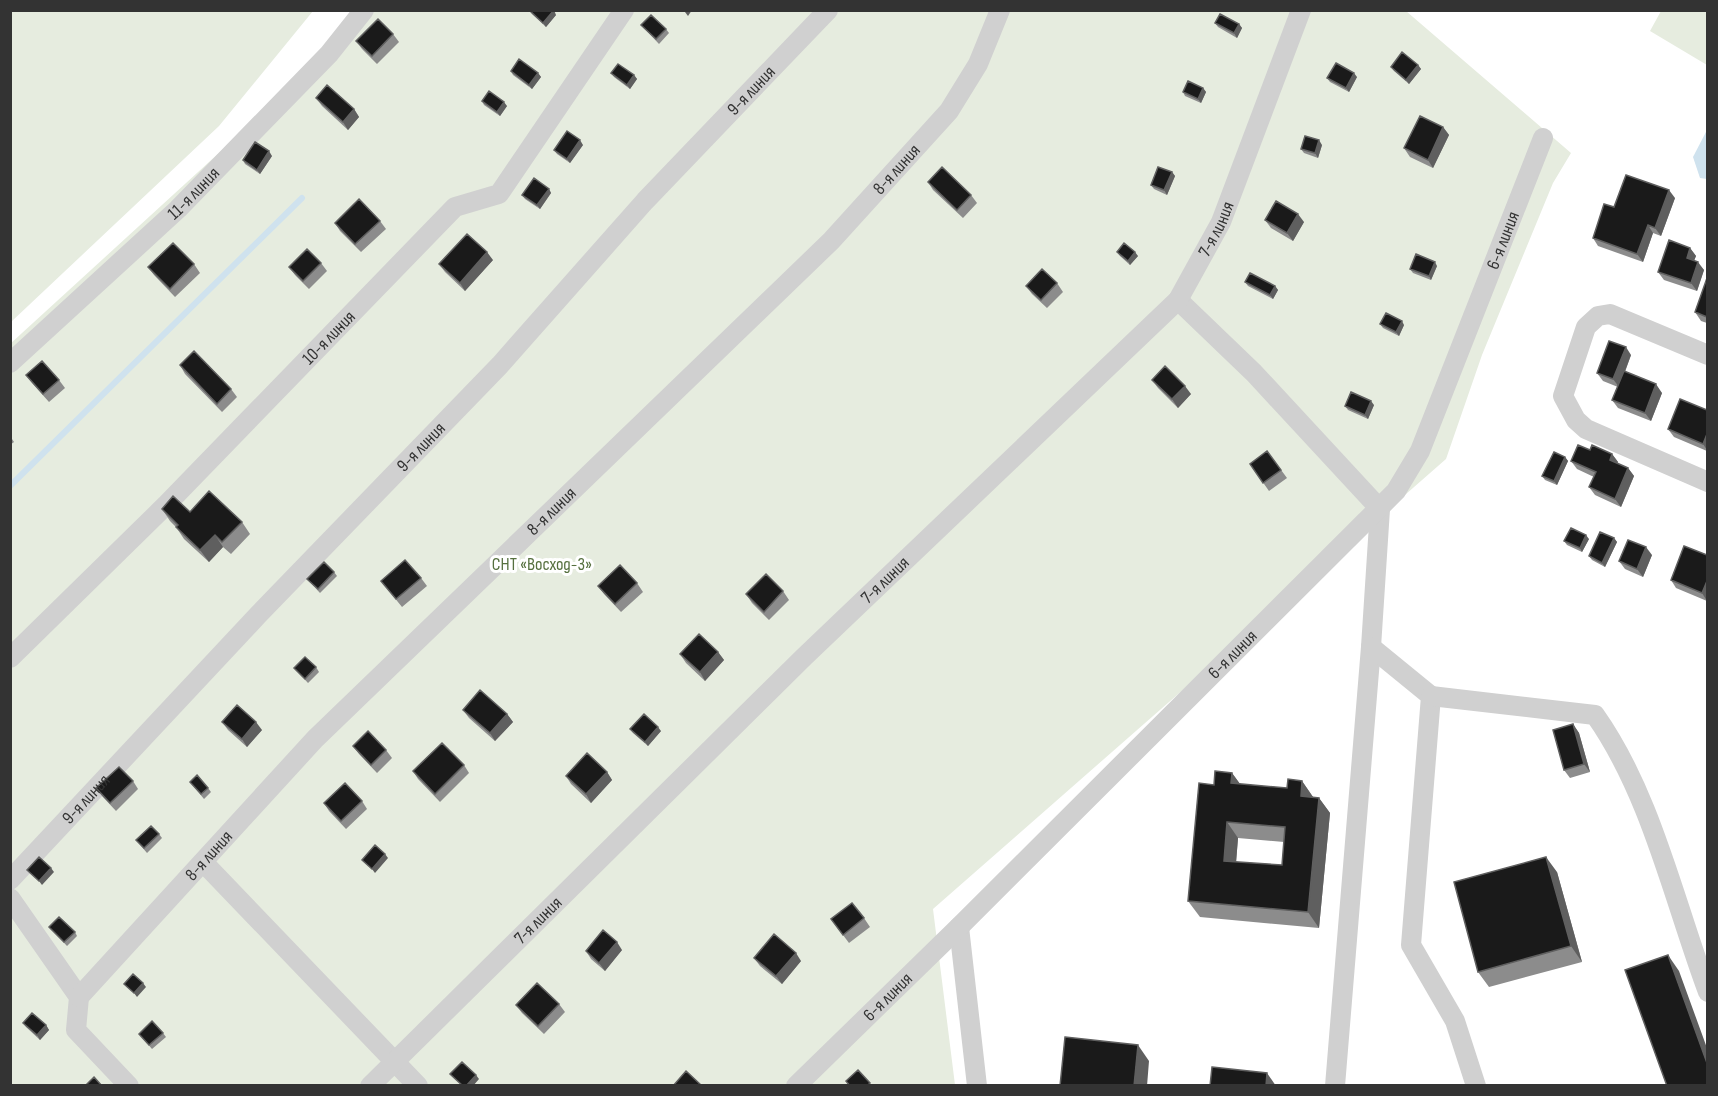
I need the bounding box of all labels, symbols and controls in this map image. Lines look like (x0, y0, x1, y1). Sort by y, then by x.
street label: 9-я линия (723, 62, 780, 120)
street label: 8-я линия (869, 140, 925, 199)
street label: 11-я линия (164, 163, 224, 224)
street label: 7-я линия (1194, 199, 1239, 260)
street label: 6-я линия (1482, 209, 1524, 272)
street label: 10-я линия (298, 306, 360, 369)
street label: 9-я линия (393, 418, 450, 476)
street label: 8-я линия (523, 483, 581, 540)
street label: 7-я линия (857, 552, 914, 608)
park label: СНТ «Восход-3» (492, 554, 592, 575)
street label: 6-я линия (1204, 626, 1262, 683)
street label: 9-я линия (58, 770, 115, 829)
street label: 8-я линия (181, 826, 237, 885)
street label: 7-я линия (510, 892, 566, 949)
street label: 6-я линия (859, 968, 917, 1026)

